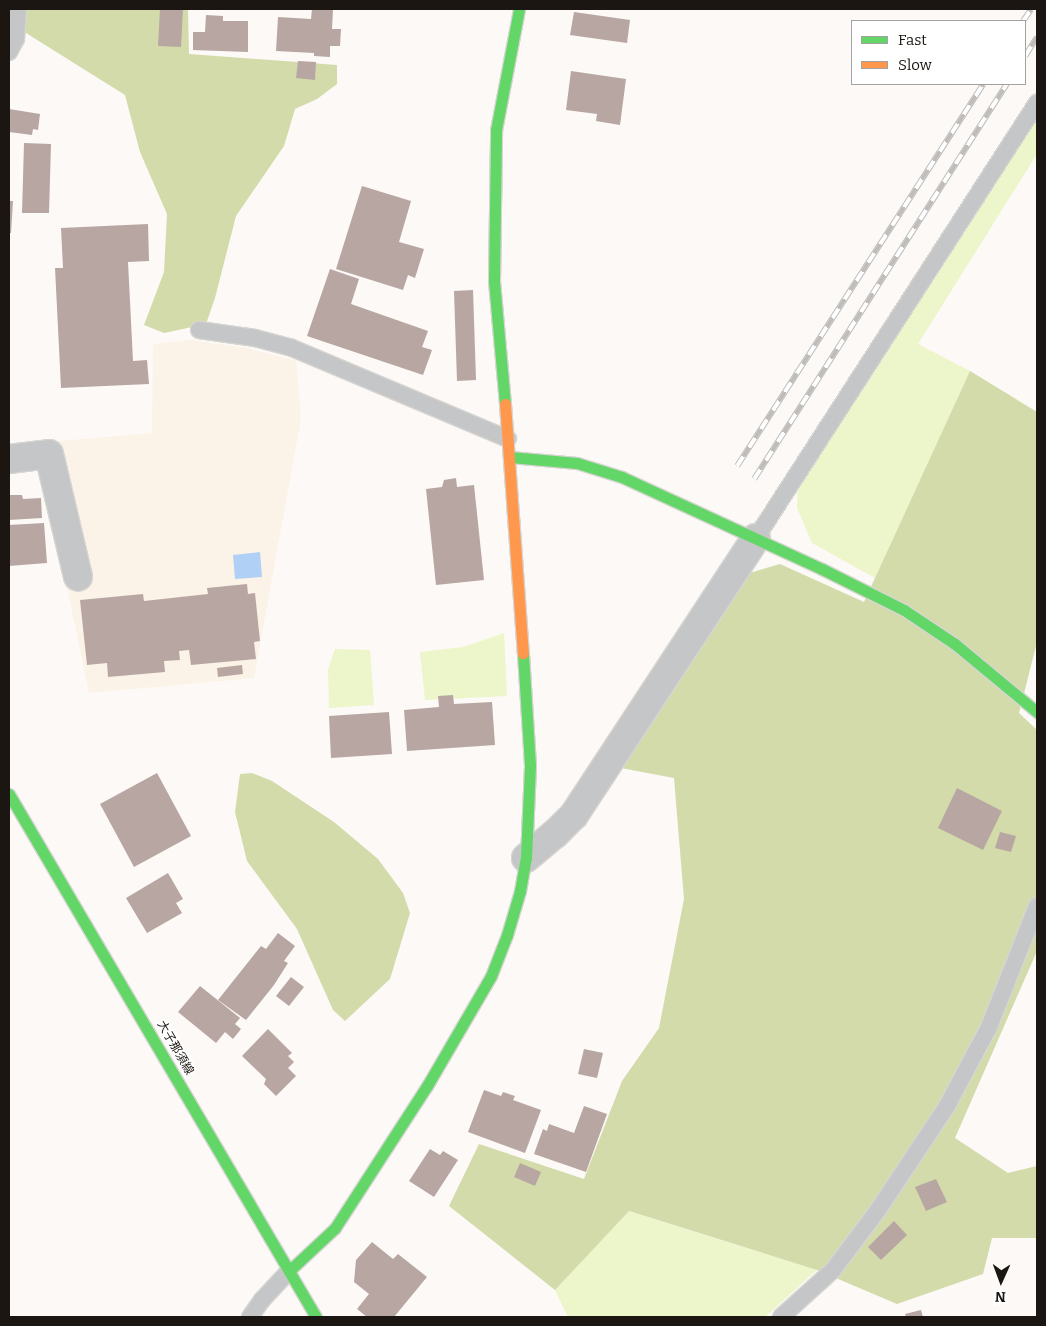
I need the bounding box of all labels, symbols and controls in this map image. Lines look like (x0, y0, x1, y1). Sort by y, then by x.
legend (851, 20, 1026, 85)
text: Fast (898, 31, 927, 49)
text: Slow (898, 56, 932, 74)
street label: 大子那須線 (154, 1018, 196, 1078)
north arrow (976, 1256, 1026, 1306)
text: N (995, 1288, 1006, 1305)

